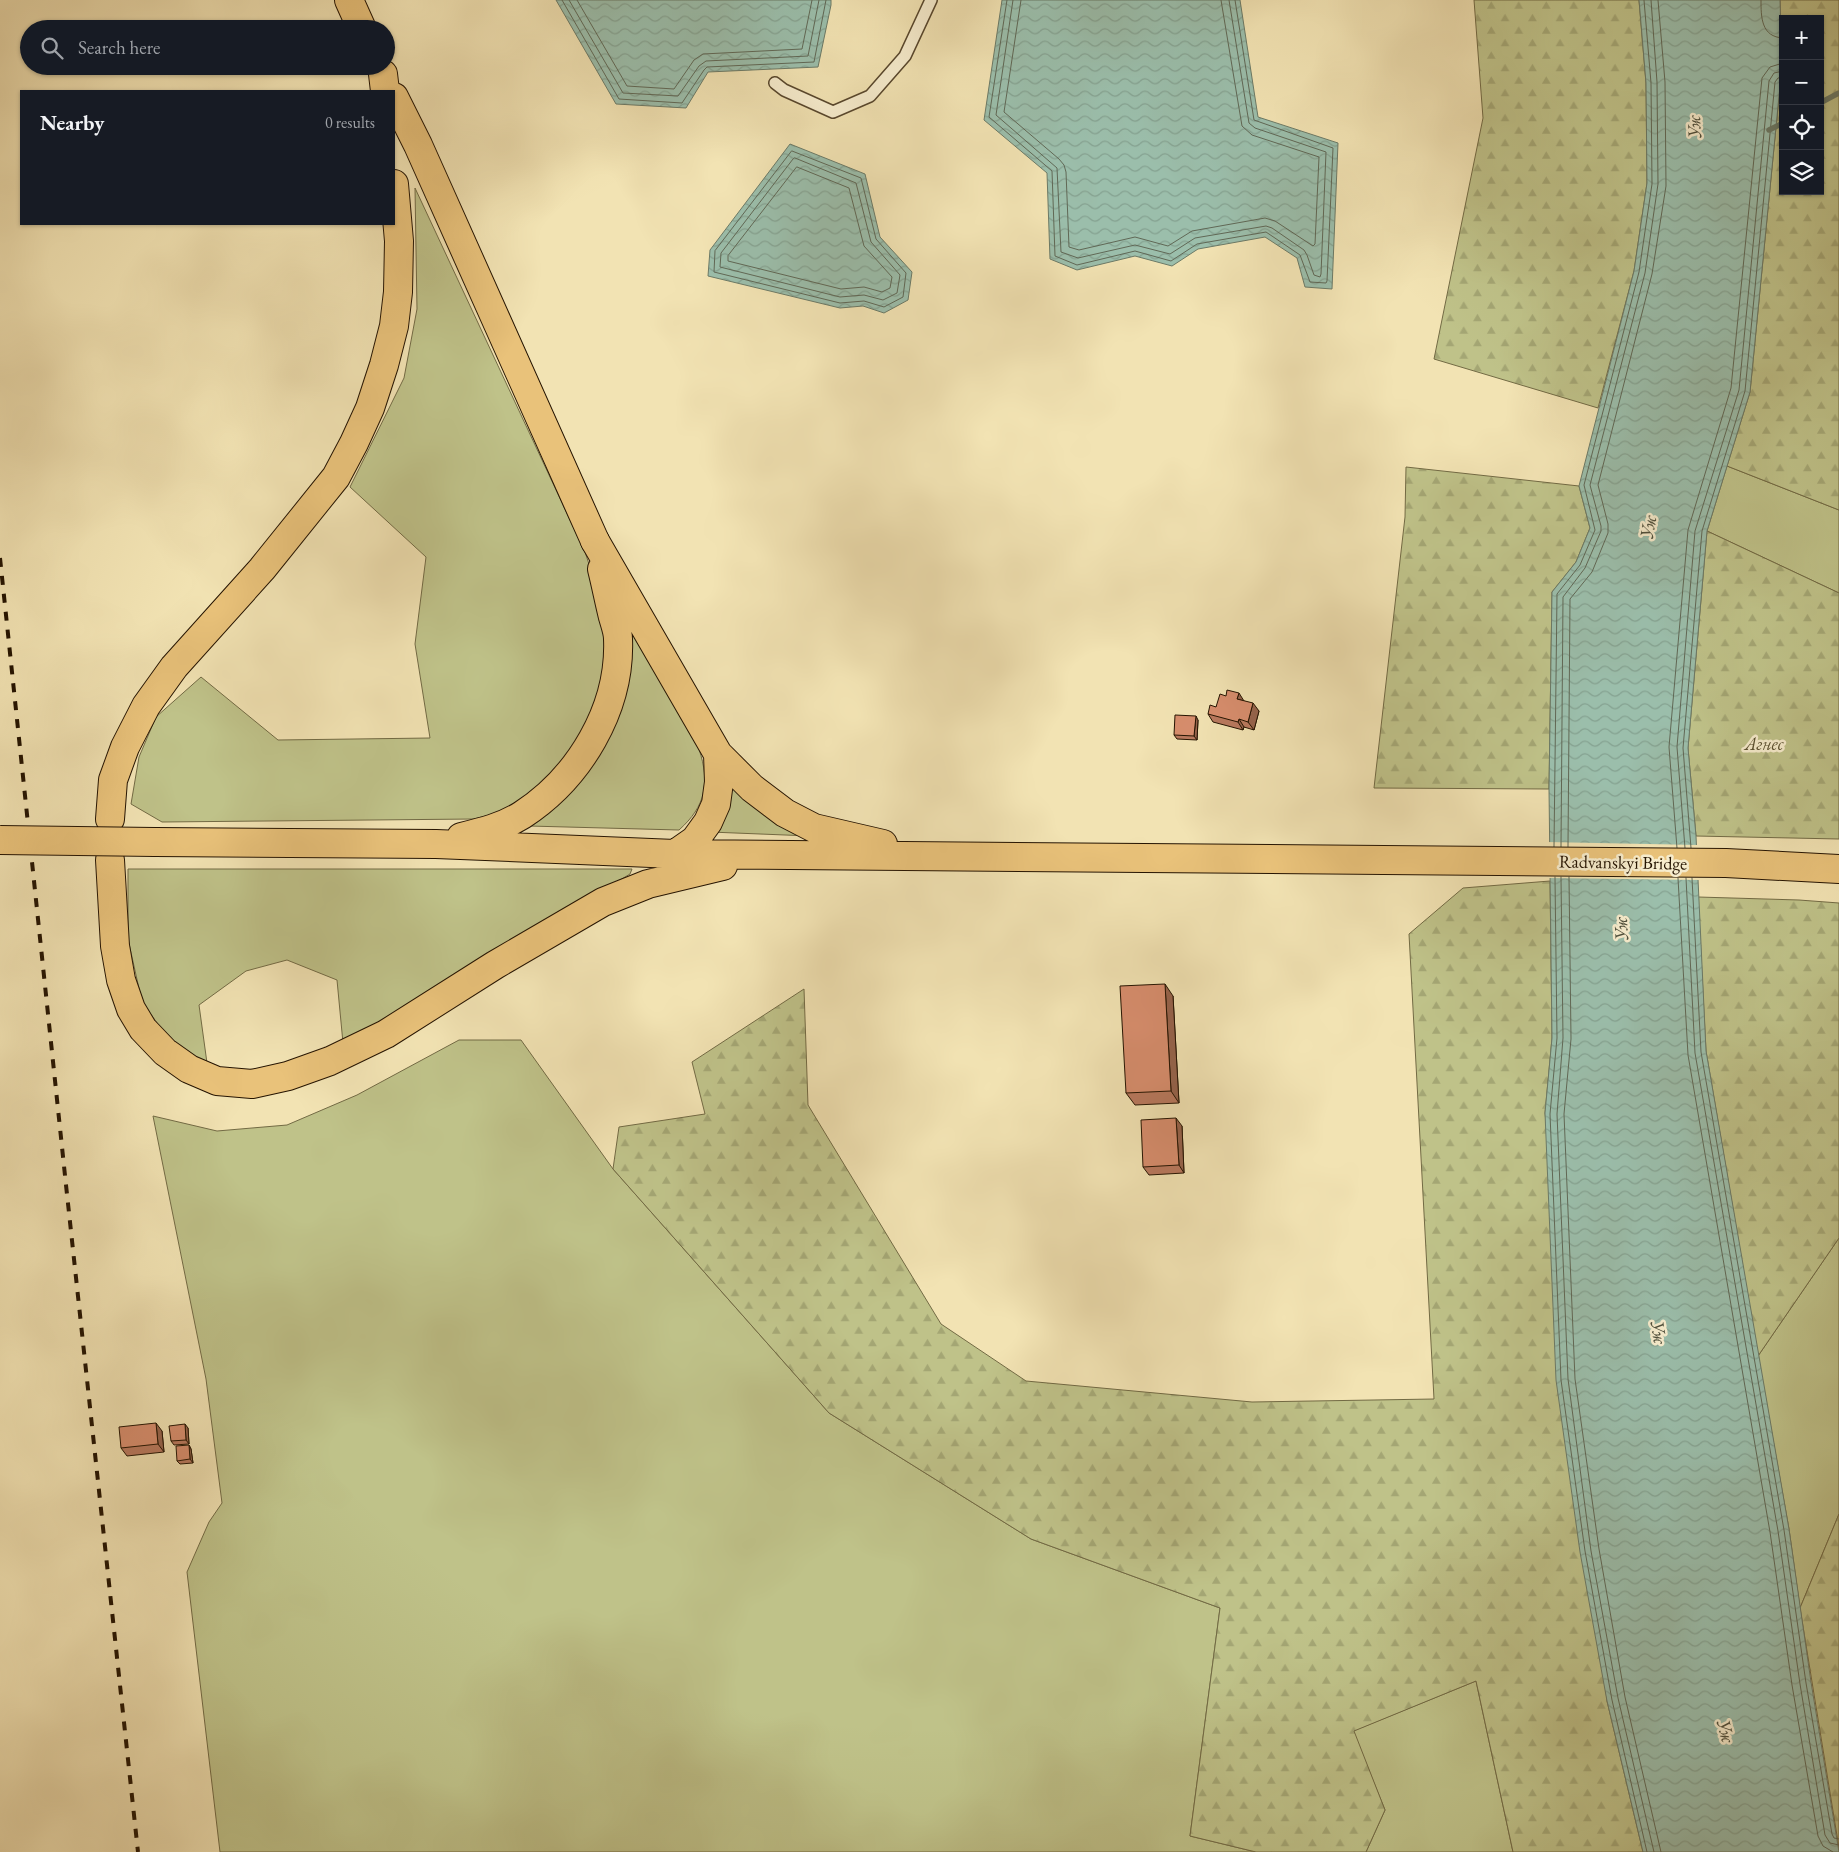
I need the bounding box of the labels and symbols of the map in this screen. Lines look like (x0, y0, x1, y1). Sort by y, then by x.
water label: Уж (1681, 114, 1707, 139)
water label: Уж (1634, 512, 1663, 541)
park label: Агнес (1743, 732, 1784, 755)
street label: Radvanskyi Bridge (1559, 849, 1687, 875)
water label: Уж (1608, 916, 1634, 941)
water label: Уж (1645, 1318, 1673, 1346)
water label: Уж (1711, 1716, 1741, 1746)

